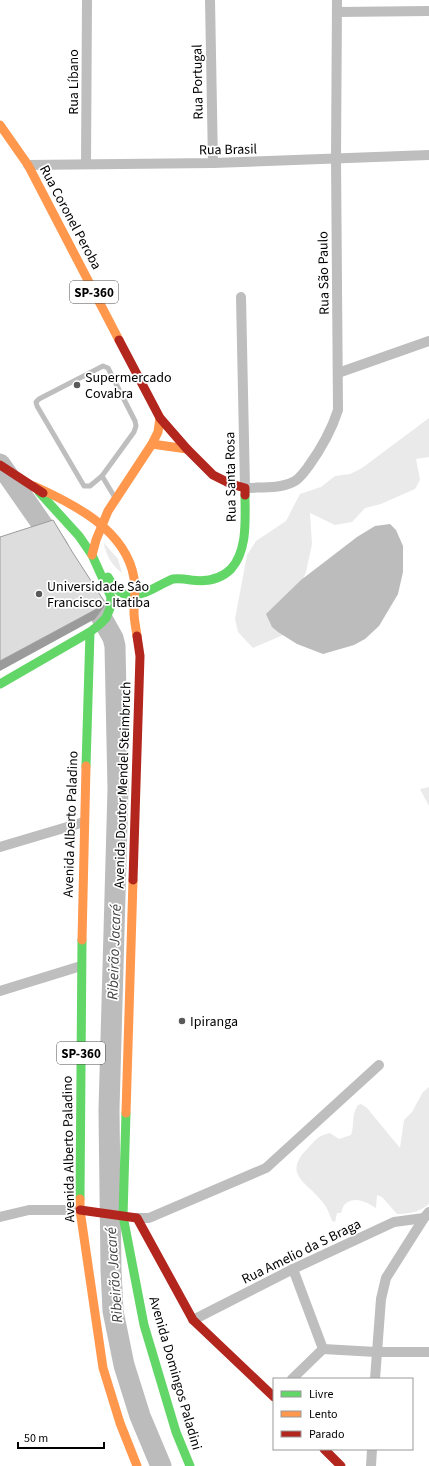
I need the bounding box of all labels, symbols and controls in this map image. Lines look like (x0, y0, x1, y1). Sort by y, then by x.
street label: Rua Portugal (187, 44, 209, 120)
street label: Rua Líbano (64, 49, 84, 115)
street label: Rua Brasil (199, 139, 258, 161)
street label: Rua Coronel Peroba (34, 162, 106, 273)
street label: Rua São Paulo (313, 231, 335, 315)
road number: SP-360 (70, 281, 118, 303)
place label: Supermercado Covabra (85, 368, 172, 404)
marker: Supermercado Covabra (72, 380, 82, 390)
street label: Rua Santa Rosa (220, 432, 242, 522)
place label: Universidade Sâo Francisco - Itatiba (47, 577, 150, 613)
marker: Universidade Sâo Francisco - Itatiba (34, 589, 44, 599)
street label: Avenida Doutor Mendel Steimbruch (109, 681, 137, 889)
street label: Avenida Alberto Paladino (58, 750, 84, 898)
water label: Ribeirão Jacaré (102, 903, 127, 1000)
place label: Ipiranga (190, 1012, 238, 1032)
marker: Ipiranga (177, 1016, 187, 1026)
road number: SP-360 (57, 1042, 105, 1064)
street label: Avenida Alberto Paladino (58, 1075, 80, 1223)
street label: Rua Amelio da S Braga (238, 1214, 365, 1290)
water label: Ribeirão Jacaré (101, 1226, 128, 1324)
street label: Avenida Domingos Paladini (144, 1294, 207, 1452)
legend (273, 1378, 413, 1450)
text: Livre (309, 1386, 333, 1403)
text: Lento (309, 1406, 338, 1423)
scale bar (18, 1424, 104, 1450)
text: Parado (309, 1426, 344, 1443)
text: 50 m (24, 1430, 48, 1447)

